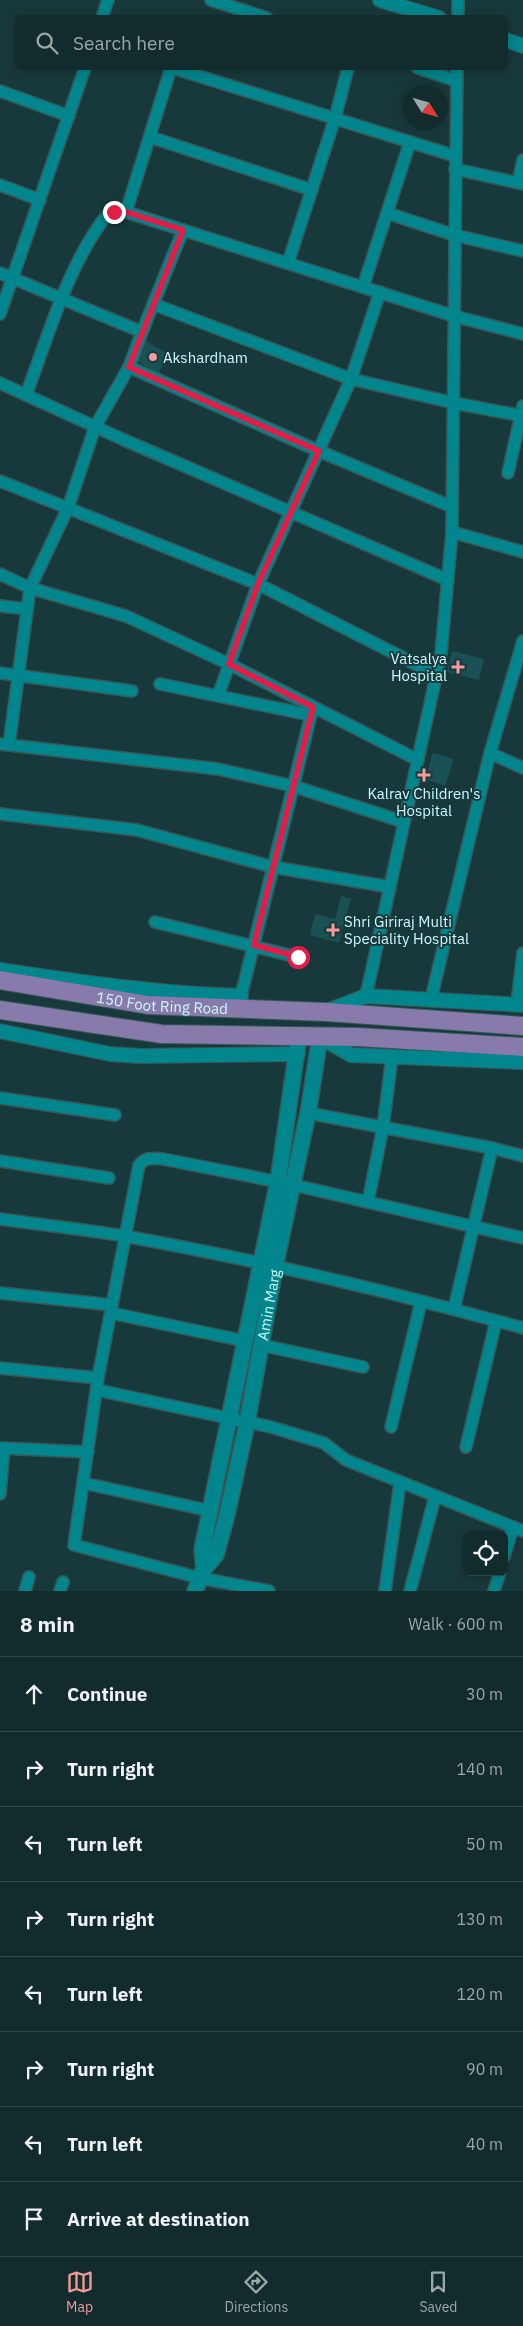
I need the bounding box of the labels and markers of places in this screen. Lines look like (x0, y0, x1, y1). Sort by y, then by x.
place label: Akshardham (163, 348, 248, 367)
marker: Akshardham (147, 351, 159, 363)
place label: Vatsalya Hospital (391, 649, 447, 685)
marker: Vatsalya Hospital (451, 660, 465, 674)
marker: Kalrav Children's Hospital (417, 768, 431, 782)
place label: Kalrav Children's Hospital (368, 784, 480, 820)
place label: Shri Giriraj Multi Speciality Hospital (344, 912, 469, 948)
marker: Shri Giriraj Multi Speciality Hospital (326, 923, 340, 937)

